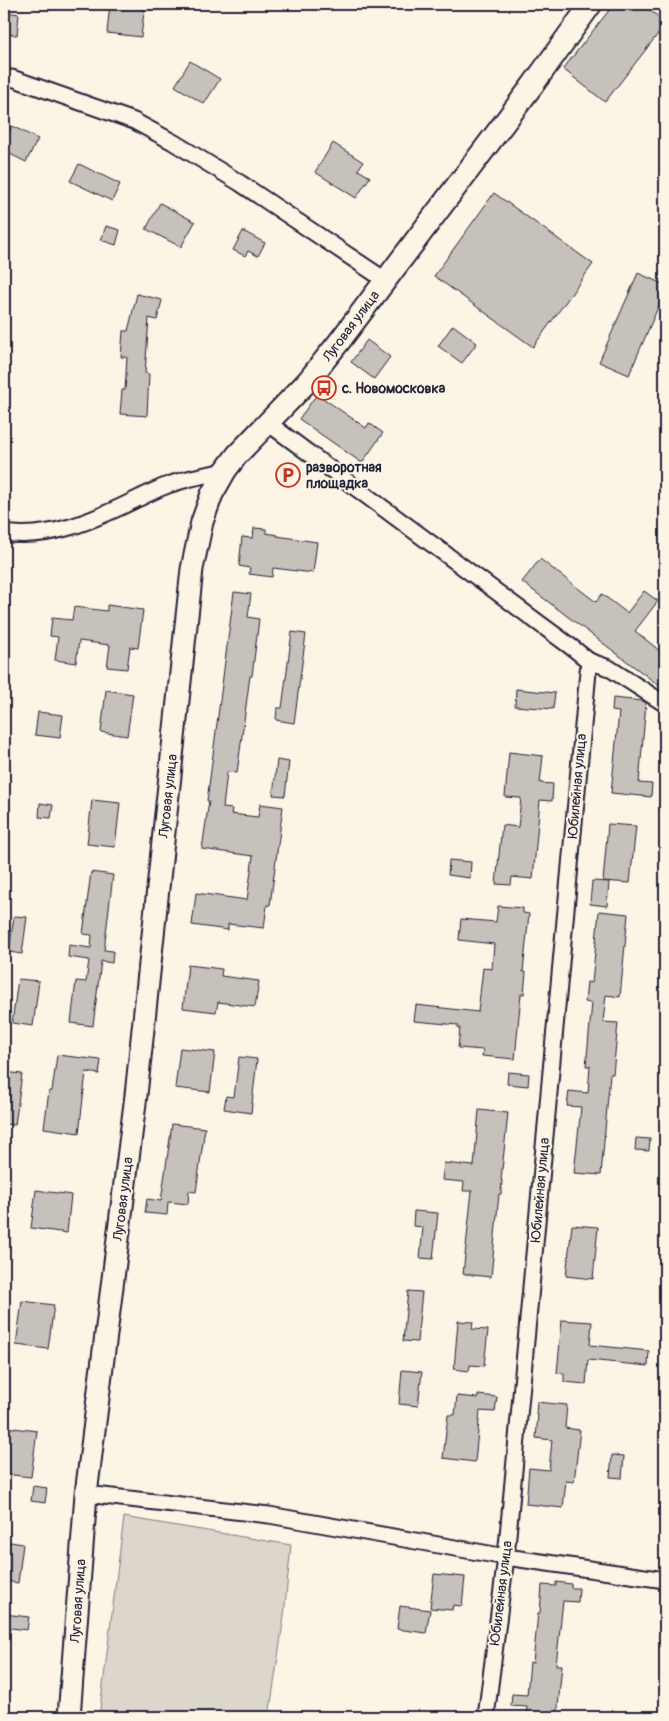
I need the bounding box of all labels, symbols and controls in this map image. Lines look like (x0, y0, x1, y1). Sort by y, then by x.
street label: Луговая улица (318, 287, 383, 366)
bus stop icon: с. Новомосковка (311, 375, 337, 401)
place label: с. Новомосковка (341, 380, 446, 397)
place label: разворотная площадка (306, 459, 382, 492)
parking icon: разворотная площадка (275, 462, 301, 488)
street label: Юбилейная улица (564, 733, 590, 839)
street label: Луговая улица (155, 753, 181, 840)
street label: Юбилейная улица (527, 1137, 553, 1243)
street label: Луговая улица (109, 1156, 137, 1243)
street label: Юбилейная улица (486, 1540, 516, 1646)
street label: Луговая улица (67, 1558, 89, 1645)

